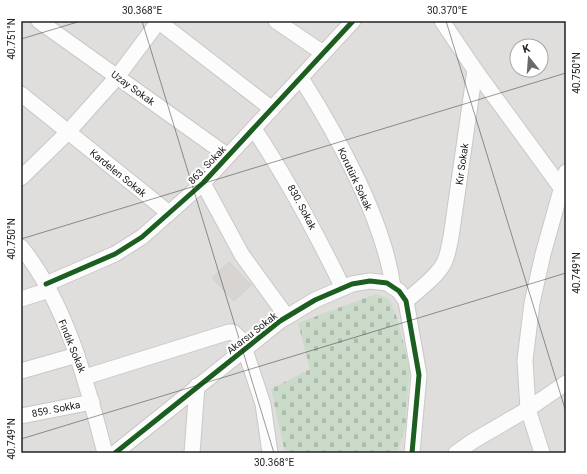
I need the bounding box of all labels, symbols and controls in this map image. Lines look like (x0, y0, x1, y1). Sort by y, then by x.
text: 30.368°E (122, 5, 162, 16)
text: 30.370°E (427, 5, 467, 16)
text: 40.751°N (6, 18, 17, 60)
north arrow (509, 38, 549, 78)
text: K (521, 41, 532, 56)
text: 40.750°N (571, 52, 582, 94)
street label: Uzay Sokak (109, 68, 158, 108)
street label: Kır Sokak (454, 142, 470, 185)
street label: 863. Sokak (186, 143, 229, 187)
street label: Korutürk Sokak (336, 146, 375, 213)
street label: Kardelen Sokak (88, 147, 149, 200)
street label: 830. Sokak (286, 183, 319, 232)
text: 40.750°N (6, 218, 17, 260)
text: 40.749°N (571, 252, 582, 294)
street label: Akarsu Sokak (225, 309, 280, 356)
street label: Fındık Sokak (56, 318, 88, 375)
street label: 859. Sokka (31, 399, 81, 419)
text: 40.749°N (6, 418, 17, 460)
text: 30.368°E (254, 457, 294, 468)

